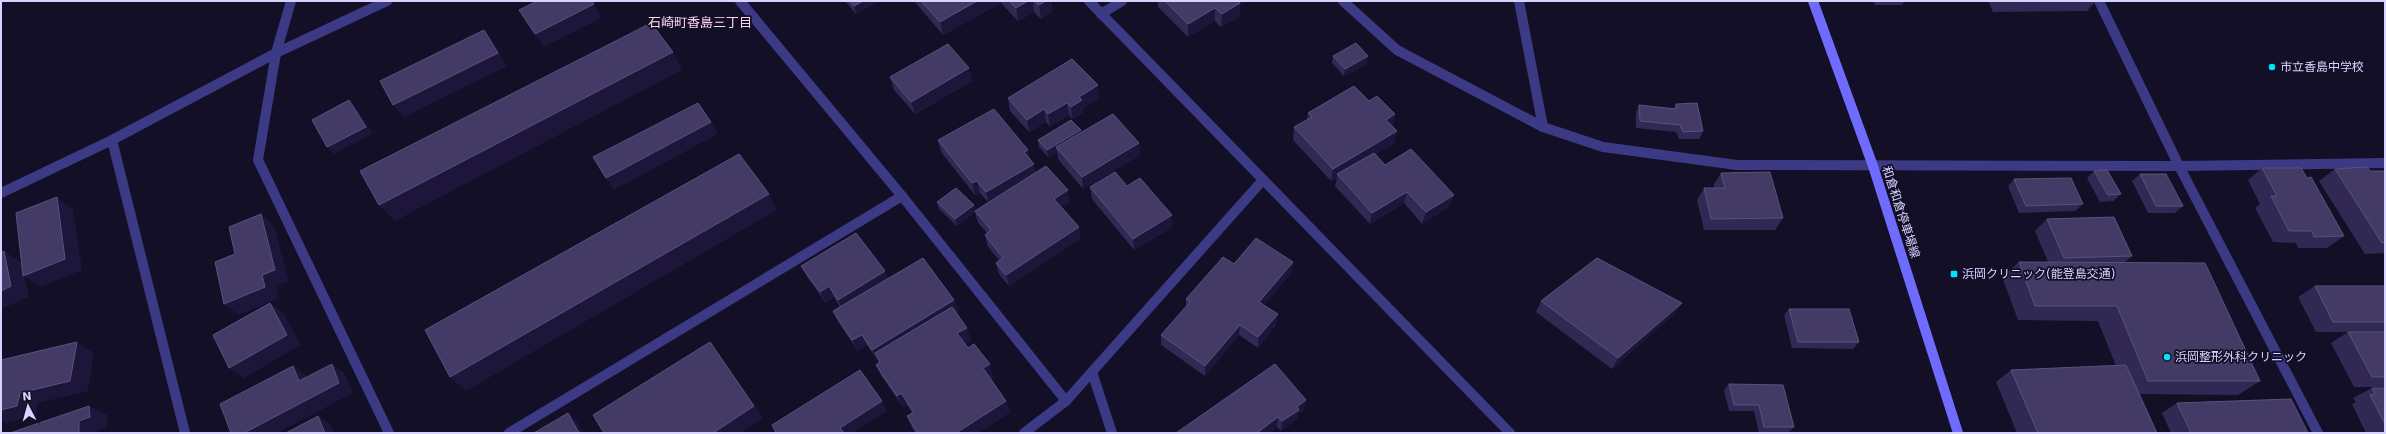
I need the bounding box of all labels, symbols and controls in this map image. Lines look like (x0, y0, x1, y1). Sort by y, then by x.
district label: 石崎町香島三丁目 (648, 15, 752, 30)
place label: 市立香島中学校 (2280, 60, 2364, 74)
marker: 市立香島中学校 (2267, 62, 2277, 72)
street label: 和倉和倉停車場線 (1880, 164, 1922, 260)
place label: 浜岡クリニック(能登島交通) (1962, 267, 2115, 281)
marker: 浜岡クリニック(能登島交通) (1949, 269, 1959, 279)
place label: 浜岡整形外科クリニック (2175, 350, 2307, 364)
marker: 浜岡整形外科クリニック (2162, 352, 2172, 362)
north arrow (8, 386, 48, 426)
text: N (22, 390, 32, 403)

